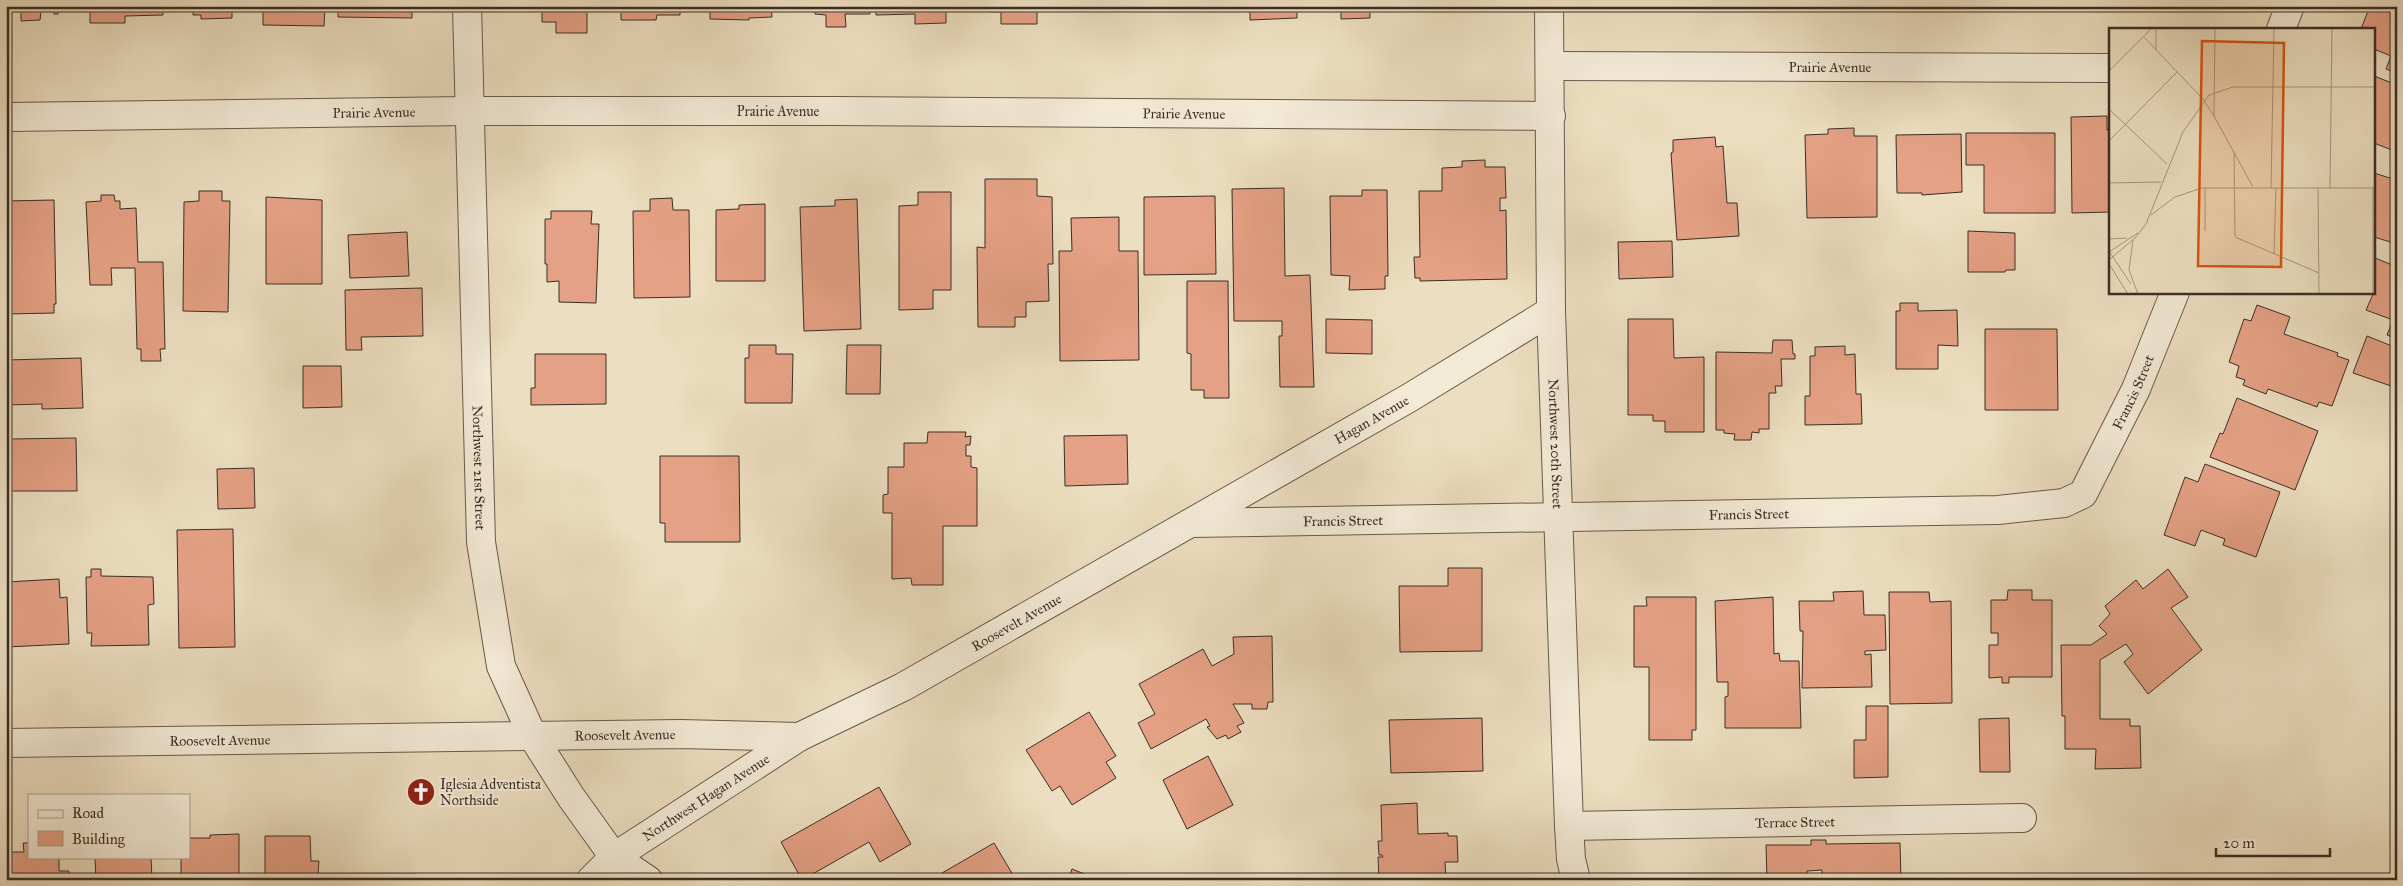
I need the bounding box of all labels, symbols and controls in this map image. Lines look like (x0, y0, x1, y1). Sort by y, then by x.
inset map (2109, 28, 2376, 294)
street label: Prairie Avenue (1788, 58, 1872, 76)
street label: Prairie Avenue (332, 103, 416, 121)
street label: Prairie Avenue (736, 103, 820, 120)
street label: Prairie Avenue (1142, 105, 1226, 122)
street label: Francis Street (2108, 352, 2157, 432)
street label: Northwest 20th Street (1545, 378, 1566, 509)
street label: Hagan Avenue (1331, 391, 1412, 447)
street label: Northwest 21st Street (469, 405, 489, 531)
street label: Francis Street (1709, 505, 1789, 523)
street label: Francis Street (1303, 511, 1383, 530)
street label: Roosevelt Avenue (968, 590, 1065, 655)
street label: Roosevelt Avenue (574, 726, 676, 744)
street label: Roosevelt Avenue (169, 731, 271, 749)
street label: Northwest Hagan Avenue (639, 750, 773, 845)
place label: Iglesia Adventista Northside (440, 776, 541, 809)
church icon: Iglesia Adventista Northside (406, 777, 436, 807)
legend (28, 794, 190, 858)
text: Road (72, 804, 104, 822)
street label: Terrace Street (1755, 813, 1835, 831)
scale bar (2216, 826, 2329, 858)
text: Building (72, 830, 126, 848)
text: 20 m (2223, 834, 2255, 852)

